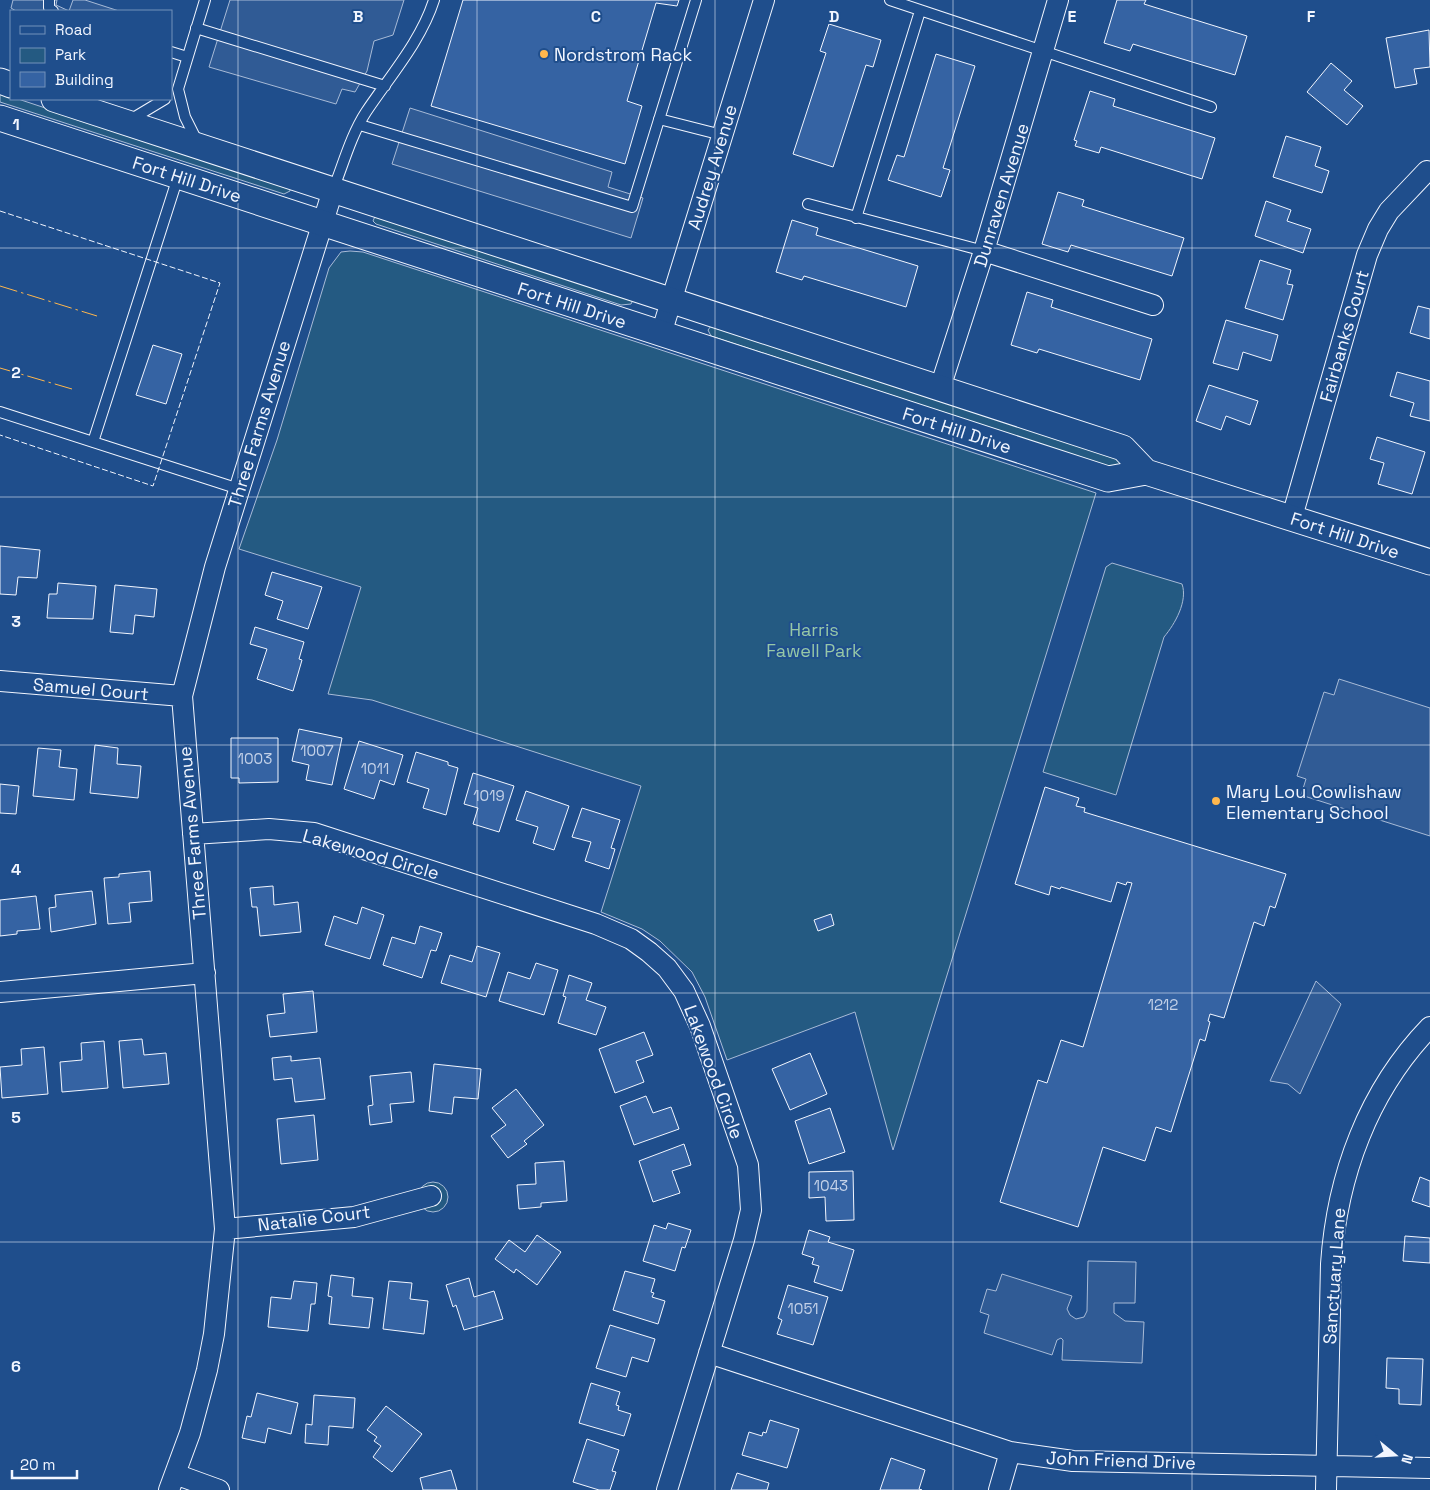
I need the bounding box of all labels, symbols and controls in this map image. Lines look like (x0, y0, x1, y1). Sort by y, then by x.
text: B (353, 6, 363, 27)
text: C (591, 6, 601, 27)
text: D (829, 6, 839, 27)
text: E (1068, 6, 1077, 27)
text: F (1307, 6, 1316, 27)
legend (10, 10, 172, 100)
text: Road (55, 20, 92, 39)
place label: Nordstrom Rack (554, 43, 693, 66)
text: Park (55, 45, 86, 64)
marker: Nordstrom Rack (538, 48, 550, 60)
text: Building (55, 70, 114, 89)
street label: Audrey Avenue (682, 101, 742, 233)
text: 1 (12, 114, 20, 135)
street label: Dunraven Avenue (968, 120, 1034, 270)
street label: Fort Hill Drive (130, 151, 244, 207)
street label: Fairbanks Court (1314, 267, 1374, 405)
street label: Fort Hill Drive (515, 277, 629, 333)
street label: Three Farms Avenue (223, 338, 295, 510)
text: 2 (11, 362, 21, 383)
street label: Fort Hill Drive (900, 402, 1014, 458)
street label: Fort Hill Drive (1288, 507, 1402, 563)
text: 3 (11, 611, 21, 632)
park label: Harris Fawell Park (766, 618, 862, 662)
street label: Samuel Court (32, 672, 150, 706)
house number: 1007 (300, 741, 334, 760)
street label: Three Farms Avenue (173, 745, 211, 921)
house number: 1003 (238, 749, 272, 768)
house number: 1011 (361, 759, 389, 778)
place label: Mary Lou Cowlishaw Elementary School (1226, 780, 1402, 824)
house number: 1019 (473, 786, 505, 805)
marker: Mary Lou Cowlishaw Elementary School (1210, 795, 1222, 807)
street label: Lakewood Circle (300, 824, 442, 884)
text: 4 (11, 859, 21, 880)
house number: 1212 (1148, 995, 1178, 1014)
street label: Lakewood Circle (679, 1002, 749, 1142)
text: 5 (11, 1107, 21, 1128)
house number: 1043 (814, 1176, 848, 1195)
street label: Natalie Court (256, 1200, 372, 1236)
street label: Sanctuary Lane (1318, 1207, 1350, 1345)
house number: 1051 (788, 1299, 818, 1318)
text: 6 (11, 1356, 21, 1377)
north arrow (1370, 1430, 1420, 1480)
street label: John Friend Drive (1046, 1446, 1196, 1474)
scale bar (12, 1448, 78, 1480)
text: N (1397, 1452, 1417, 1466)
text: 20 m (20, 1455, 55, 1474)

